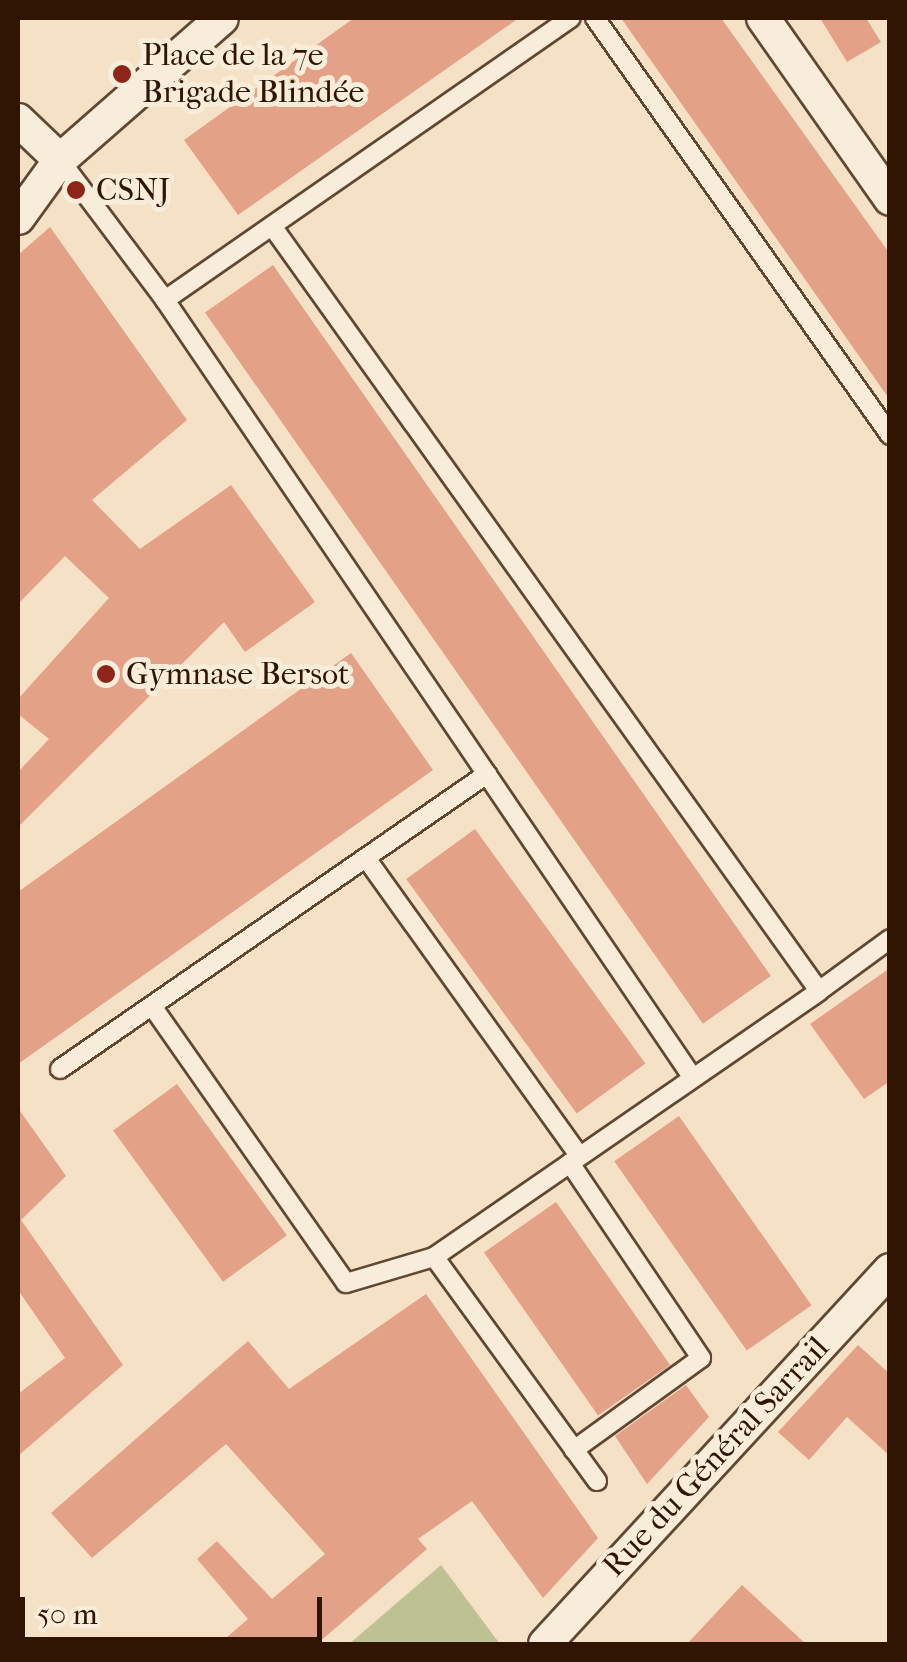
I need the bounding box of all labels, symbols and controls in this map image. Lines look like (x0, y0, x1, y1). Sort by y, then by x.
place label: Place de la 7e Brigade Blindée (142, 37, 364, 112)
marker: Place de la 7e Brigade Blindée (111, 63, 133, 85)
place label: CSNJ (96, 171, 170, 209)
marker: CSNJ (65, 179, 87, 201)
place label: Gymnase Bersot (126, 655, 349, 693)
marker: Gymnase Bersot (95, 663, 117, 685)
street label: Rue du Général Sarrail (595, 1329, 837, 1585)
scale bar (25, 1577, 328, 1639)
text: 50 m (37, 1597, 98, 1632)

